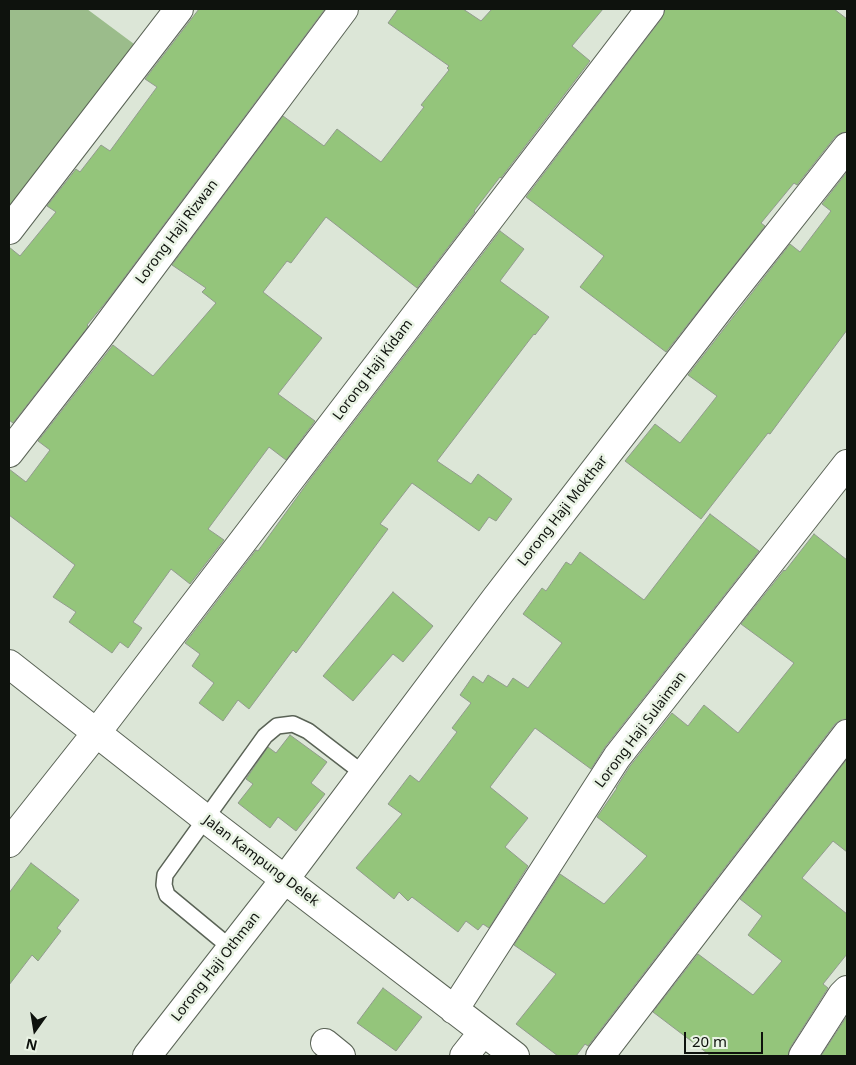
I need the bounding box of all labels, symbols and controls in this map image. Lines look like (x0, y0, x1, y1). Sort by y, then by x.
street label: Lorong Haji Rizwan (132, 177, 222, 287)
street label: Lorong Haji Kidam (330, 316, 416, 424)
street label: Lorong Haji Mokthar (515, 452, 611, 570)
street label: Lorong Haji Sulaiman (592, 669, 690, 791)
street label: Jalan Kampung Delek (200, 812, 322, 910)
street label: Lorong Haji Othman (168, 909, 264, 1025)
north arrow (10, 1005, 60, 1055)
scale bar (686, 1022, 765, 1054)
text: 20 m (692, 1031, 727, 1051)
text: N (24, 1035, 39, 1056)

